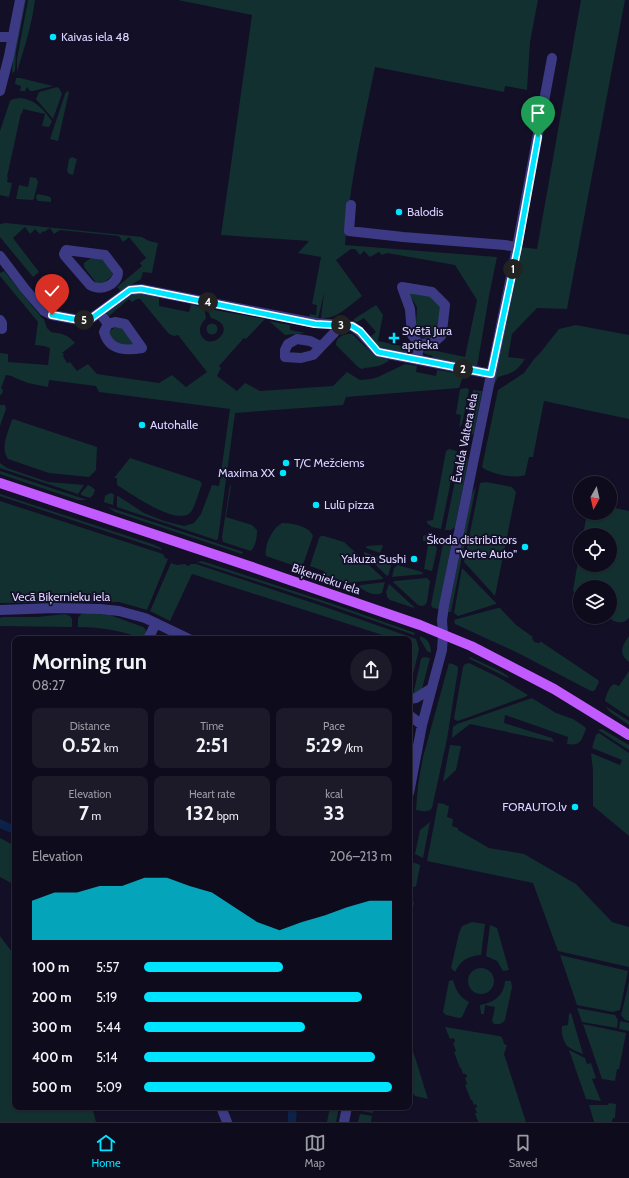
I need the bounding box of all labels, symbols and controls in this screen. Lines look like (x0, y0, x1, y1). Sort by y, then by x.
place label: Kaivas iela 48 (61, 29, 130, 44)
marker: Kaivas iela 48 (48, 32, 58, 42)
pin (521, 96, 555, 137)
icon: arrive (527, 102, 549, 124)
place label: Balodis (407, 204, 444, 219)
marker: Balodis (394, 207, 404, 217)
pin: 1 (503, 259, 523, 279)
text: 1 (511, 262, 515, 276)
pin (35, 274, 69, 315)
icon: check (41, 280, 63, 302)
pin: 4 (198, 292, 218, 312)
text: 4 (205, 295, 211, 309)
pin: 5 (74, 310, 94, 330)
text: 5 (81, 313, 87, 327)
pin: 3 (331, 315, 351, 335)
text: 3 (338, 318, 344, 332)
place label: Svētā Jura aptieka (402, 323, 452, 352)
marker: Svētā Jura aptieka (389, 333, 399, 343)
pin: 2 (453, 359, 473, 379)
text: 2 (460, 362, 466, 376)
street label: Ēvalda Valtera iela (448, 392, 481, 484)
place label: Autohalle (150, 417, 198, 432)
marker: Autohalle (137, 420, 147, 430)
place label: T/C Mežciems (294, 455, 365, 470)
marker: T/C Mežciems (281, 458, 291, 468)
place label: Maxima XX (218, 465, 276, 480)
marker: Maxima XX (278, 468, 288, 478)
north arrow (573, 476, 617, 520)
map controls (573, 476, 617, 624)
place label: Lulū pizza (324, 497, 375, 512)
marker: Lulū pizza (311, 500, 321, 510)
button: locate (573, 528, 617, 572)
place label: Škoda distribūtors "Verte Auto" (426, 532, 517, 561)
marker: Škoda distribūtors "Verte Auto" (520, 542, 530, 552)
place label: Yakuza Sushi (340, 551, 406, 566)
marker: Yakuza Sushi (409, 554, 419, 564)
street label: Biķernieku iela (289, 560, 363, 598)
button: layers (573, 580, 617, 624)
street label: Vecā Biķernieku iela (12, 589, 111, 605)
text: Morning run (32, 648, 147, 675)
button: share (350, 649, 392, 691)
text: 08:27 (32, 677, 65, 693)
text: Distance (70, 719, 110, 733)
text: Time (200, 719, 224, 733)
text: Pace (323, 719, 345, 733)
text: 0.52 (62, 733, 101, 757)
text: 2:51 (195, 733, 229, 757)
text: 5:29 (305, 733, 342, 757)
text: km (101, 741, 118, 755)
text: /km (342, 741, 363, 755)
text: Elevation (69, 787, 111, 801)
text: Heart rate (189, 787, 235, 801)
text: kcal (325, 787, 343, 801)
place label: FORAUTO.lv (502, 799, 567, 814)
text: 7 (79, 801, 89, 825)
text: 132 (185, 801, 214, 825)
text: 33 (323, 801, 345, 825)
marker: FORAUTO.lv (570, 802, 580, 812)
text: m (89, 809, 101, 823)
text: bpm (214, 809, 239, 823)
text: Elevation (32, 848, 83, 864)
text: 206–213 m (329, 848, 392, 864)
text: 100 m (32, 959, 69, 975)
text: 5:57 (96, 959, 119, 975)
text: 200 m (32, 989, 71, 1005)
text: 5:19 (96, 989, 117, 1005)
text: 300 m (32, 1019, 72, 1035)
text: 5:44 (96, 1019, 121, 1035)
text: 400 m (32, 1049, 73, 1065)
text: 5:14 (96, 1049, 118, 1065)
text: 500 m (32, 1079, 72, 1095)
text: 5:09 (96, 1079, 122, 1095)
tab: Home (92, 1132, 121, 1170)
tab: Map (304, 1132, 326, 1170)
tab: Saved (509, 1132, 537, 1170)

